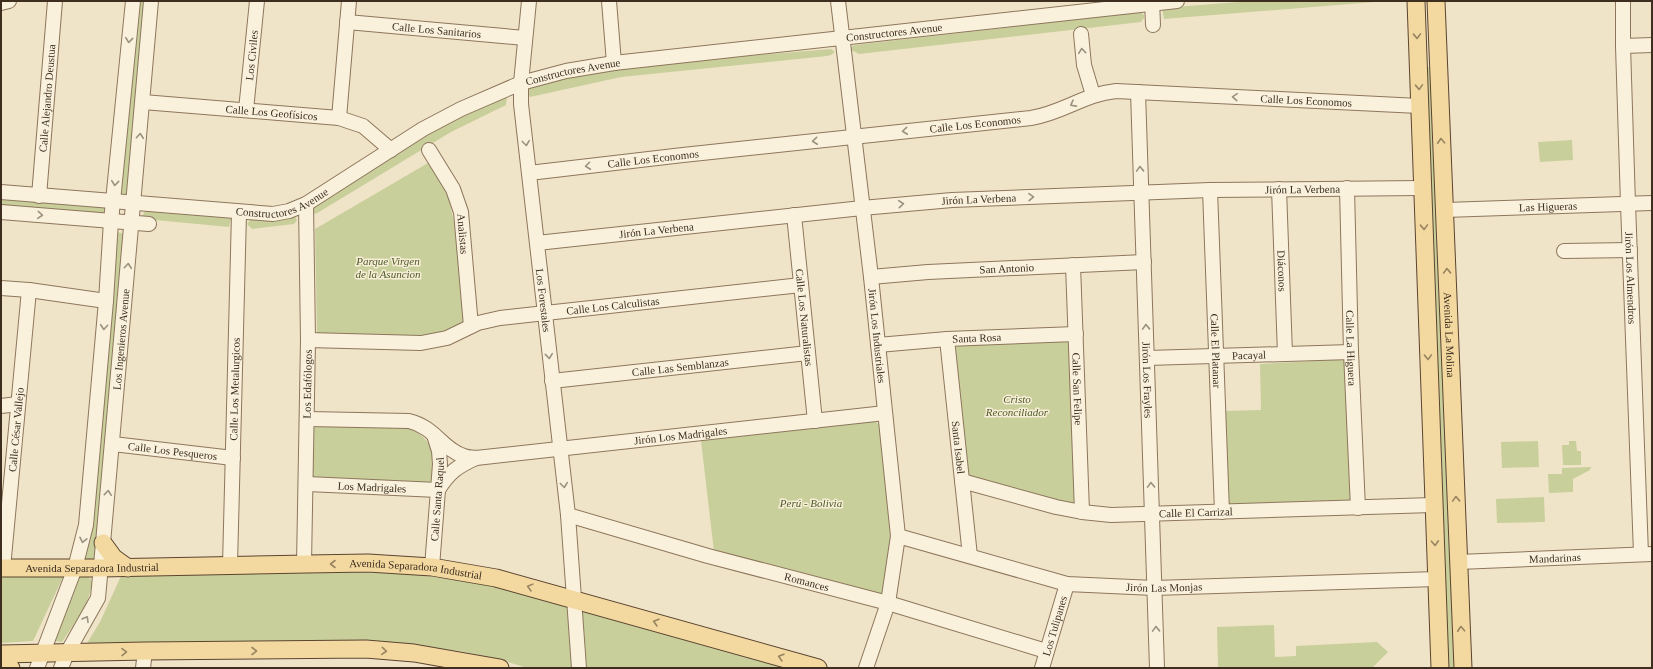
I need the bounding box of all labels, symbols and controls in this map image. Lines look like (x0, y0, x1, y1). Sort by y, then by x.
street label: Calle Los Sanitarios (392, 20, 482, 40)
street label: Constructores Avenue (845, 21, 943, 43)
street label: Los Civiles (243, 30, 260, 81)
one-way arrow (1413, 33, 1421, 39)
one-way arrow (125, 37, 134, 43)
street label: Calle Alejandro Deustua (37, 44, 57, 153)
one-way arrow (1078, 48, 1087, 54)
street label: Constructores Avenue (524, 56, 621, 88)
one-way arrow (1414, 84, 1423, 90)
street label: Calle Los Economos (1260, 92, 1352, 109)
one-way arrow (1232, 93, 1238, 101)
one-way arrow (1070, 99, 1078, 107)
street label: Calle Los Geofísicos (225, 103, 318, 122)
street label: Calle Los Economos (929, 113, 1022, 135)
one-way arrow (902, 127, 908, 136)
one-way arrow (135, 133, 144, 139)
one-way arrow (811, 136, 818, 145)
one-way arrow (1437, 138, 1446, 144)
one-way arrow (521, 140, 530, 146)
street label: Calle Los Economos (607, 147, 699, 170)
one-way arrow (585, 161, 591, 170)
one-way arrow (1136, 166, 1145, 172)
one-way arrow (110, 180, 119, 186)
street label: Jirón La Verbena (1265, 183, 1340, 195)
street label: Constructores Avenue (235, 185, 330, 220)
street label: Jirón La Verbena (941, 192, 1017, 207)
one-way arrow (1028, 193, 1034, 201)
one-way arrow (898, 199, 904, 208)
street label: Las Higueras (1519, 200, 1577, 214)
one-way arrow (37, 210, 43, 219)
street label: Analistas (455, 213, 471, 255)
street label: Jirón La Verbena (618, 220, 694, 240)
one-way arrow (1420, 224, 1428, 230)
street label: Jirón Los Almendros (1623, 231, 1638, 324)
street label: Diáconos (1275, 250, 1289, 292)
park label: Parque Virgen de la Asuncion (355, 255, 421, 280)
street label: San Antonio (979, 261, 1035, 276)
one-way arrow (124, 262, 133, 269)
street label: Los Forestales (534, 268, 553, 333)
street label: Calle Los Naturalistas (794, 268, 815, 367)
one-way arrow (1443, 268, 1451, 274)
street label: Los Ingenieros Avenue (111, 288, 131, 390)
street label: Jirón Los Industriales (866, 288, 888, 384)
street label: Avenida La Molina (1442, 292, 1457, 378)
street label: Calle Los Calculistas (566, 295, 660, 317)
street label: Calle La Higuera (1344, 310, 1359, 386)
street label: Calle El Platanar (1209, 313, 1223, 389)
one-way arrow (99, 324, 108, 330)
one-way arrow (1141, 324, 1150, 330)
street label: Santa Rosa (952, 331, 1002, 345)
street label: Calle Los Metalurgicos (227, 337, 242, 441)
street label: Jirón Los Frayles (1140, 341, 1155, 418)
street label: Los Edafólogos (301, 349, 314, 419)
street label: Pacayal (1232, 349, 1266, 362)
street label: Calle San Felipe (1070, 352, 1085, 426)
one-way arrow (545, 353, 554, 359)
one-way arrow (1424, 354, 1433, 360)
street label: Calle Las Semblanzas (631, 356, 729, 378)
street label: Calle César Vallejo (6, 386, 26, 472)
park label: Cristo Reconciliador (985, 393, 1049, 418)
street label: Santa Isabel (950, 420, 967, 475)
street label: Jirón Los Madrigales (633, 424, 728, 447)
street label: Calle Los Pesqueros (127, 440, 218, 462)
street label: Calle Santa Raquel (428, 457, 446, 542)
street label: Los Madrigales (337, 479, 407, 495)
one-way arrow (559, 482, 568, 488)
one-way arrow (1147, 482, 1155, 488)
one-way arrow (103, 490, 112, 496)
one-way arrow (1452, 496, 1460, 502)
park label: Perú - Bolivia (779, 497, 843, 509)
street label: Calle El Carrizal (1159, 505, 1233, 520)
one-way arrow (79, 536, 88, 543)
one-way arrow (1431, 540, 1439, 546)
street label: Mandarinas (1529, 551, 1581, 565)
street label: Avenida Separadora Industrial (349, 557, 483, 581)
one-way arrow (330, 560, 336, 568)
street label: Avenida Separadora Industrial (25, 561, 159, 574)
street label: Romances (783, 570, 831, 593)
street label: Jirón Las Monjas (1126, 580, 1203, 594)
one-way arrow (527, 583, 534, 592)
street label: Los Tulipanes (1040, 594, 1069, 657)
one-way arrow (82, 616, 89, 623)
one-way arrow (652, 618, 659, 627)
one-way arrow (1152, 626, 1160, 632)
one-way arrow (1457, 626, 1465, 632)
one-way arrow (381, 646, 387, 655)
one-way arrow (121, 647, 127, 656)
one-way arrow (251, 647, 257, 655)
one-way arrow (778, 653, 785, 662)

